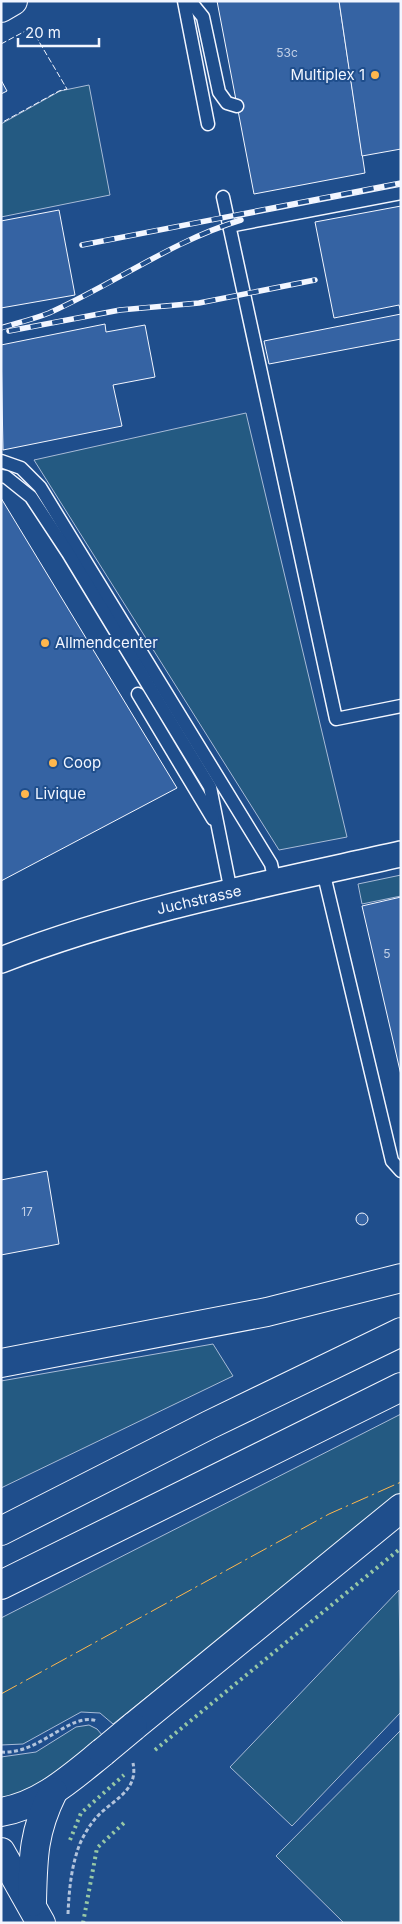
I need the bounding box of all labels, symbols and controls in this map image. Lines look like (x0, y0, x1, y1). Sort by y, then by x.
scale bar (18, 15, 99, 47)
text: 20 m (25, 23, 61, 42)
house number: 53c (276, 45, 298, 60)
place label: Multiplex 1 (290, 65, 365, 84)
marker: Multiplex 1 (369, 69, 381, 81)
place label: Allmendcenter (55, 633, 158, 652)
marker: Allmendcenter (39, 637, 51, 649)
place label: Coop (63, 753, 101, 772)
marker: Coop (47, 757, 59, 769)
place label: Livique (35, 784, 86, 803)
marker: Livique (19, 788, 31, 800)
street label: Juchstrasse (155, 881, 243, 918)
house number: 5 (383, 946, 391, 961)
house number: 17 (21, 1204, 33, 1219)

